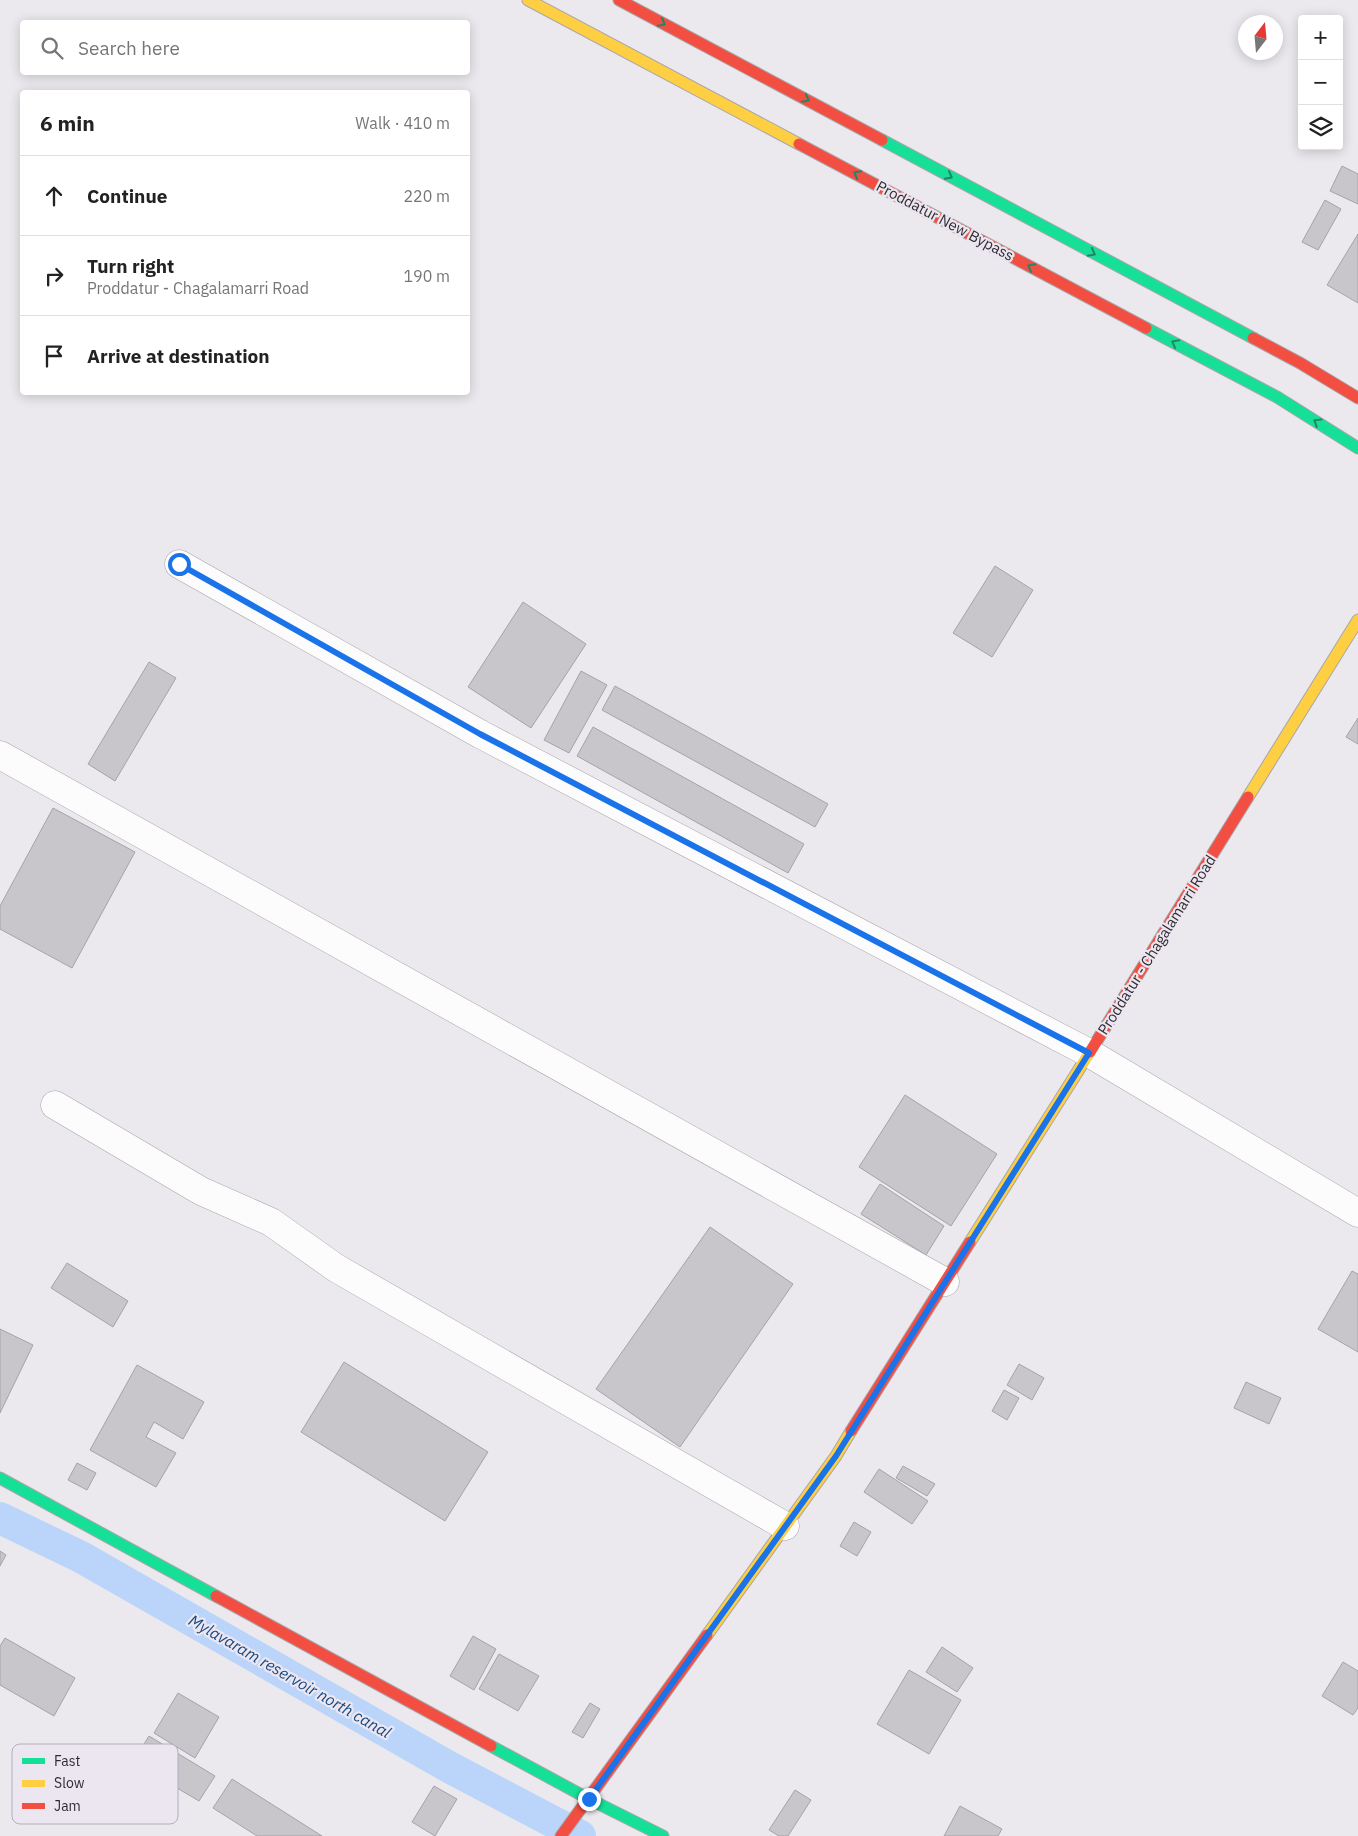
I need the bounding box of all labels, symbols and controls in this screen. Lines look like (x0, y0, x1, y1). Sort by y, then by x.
north arrow (1238, 15, 1283, 60)
map controls (1298, 15, 1343, 150)
button: + (1298, 15, 1343, 60)
one-way arrow (657, 17, 666, 27)
search box (20, 20, 470, 75)
icon: search (38, 34, 66, 62)
text: Search here (78, 36, 180, 60)
button: − (1298, 60, 1343, 105)
one-way arrow (800, 93, 809, 103)
button: layers (1298, 105, 1343, 150)
text: 6 min (40, 109, 95, 137)
text: Walk · 410 m (355, 113, 450, 133)
one-way arrow (944, 170, 953, 180)
one-way arrow (853, 171, 862, 181)
street label: Proddatur New Bypass (873, 176, 1017, 265)
icon: ahead (40, 182, 68, 210)
text: Continue (87, 184, 167, 208)
text: 220 m (403, 186, 450, 206)
one-way arrow (1087, 246, 1096, 256)
text: Turn right (87, 254, 174, 278)
icon: right (40, 262, 68, 290)
one-way arrow (1028, 263, 1037, 273)
text: 190 m (403, 266, 450, 286)
text: Proddatur - Chagalamarri Road (87, 278, 309, 298)
one-way arrow (1171, 339, 1180, 349)
icon: arrive (40, 342, 68, 370)
text: Arrive at destination (87, 344, 270, 368)
one-way arrow (1313, 419, 1322, 429)
route start (168, 553, 191, 576)
street label: Proddatur - Chagalamarri Road (1093, 851, 1220, 1038)
water label: Mylavaram reservoir north canal (185, 1610, 395, 1743)
legend (12, 1744, 178, 1824)
text: Fast (54, 1752, 80, 1770)
text: Slow (54, 1774, 85, 1792)
route end (578, 1788, 601, 1811)
text: Jam (54, 1797, 81, 1815)

